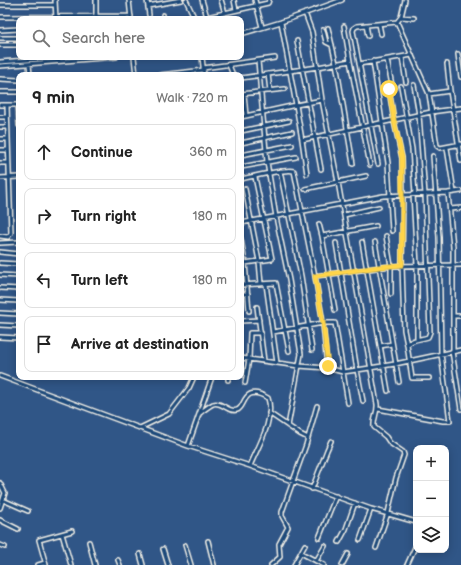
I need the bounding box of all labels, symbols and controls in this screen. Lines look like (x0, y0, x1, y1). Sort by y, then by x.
search box (16, 16, 244, 60)
icon: search (30, 27, 52, 49)
text: Search here (62, 29, 145, 48)
route start (380, 80, 398, 98)
text: 9 min (32, 88, 75, 108)
text: Walk · 720 m (156, 90, 228, 106)
icon: ahead (33, 141, 55, 163)
text: Continue (71, 143, 133, 162)
text: 360 m (189, 144, 227, 160)
icon: right (33, 205, 55, 227)
text: Turn right (71, 207, 136, 226)
text: 180 m (192, 208, 227, 224)
icon: left (33, 269, 55, 291)
text: Turn left (71, 271, 128, 290)
text: 180 m (192, 272, 227, 288)
icon: arrive (33, 333, 55, 355)
text: Arrive at destination (71, 335, 209, 354)
route end (319, 357, 337, 375)
map controls (413, 445, 449, 553)
button: + (413, 445, 449, 481)
button: − (413, 481, 449, 517)
button: layers (413, 517, 449, 553)

